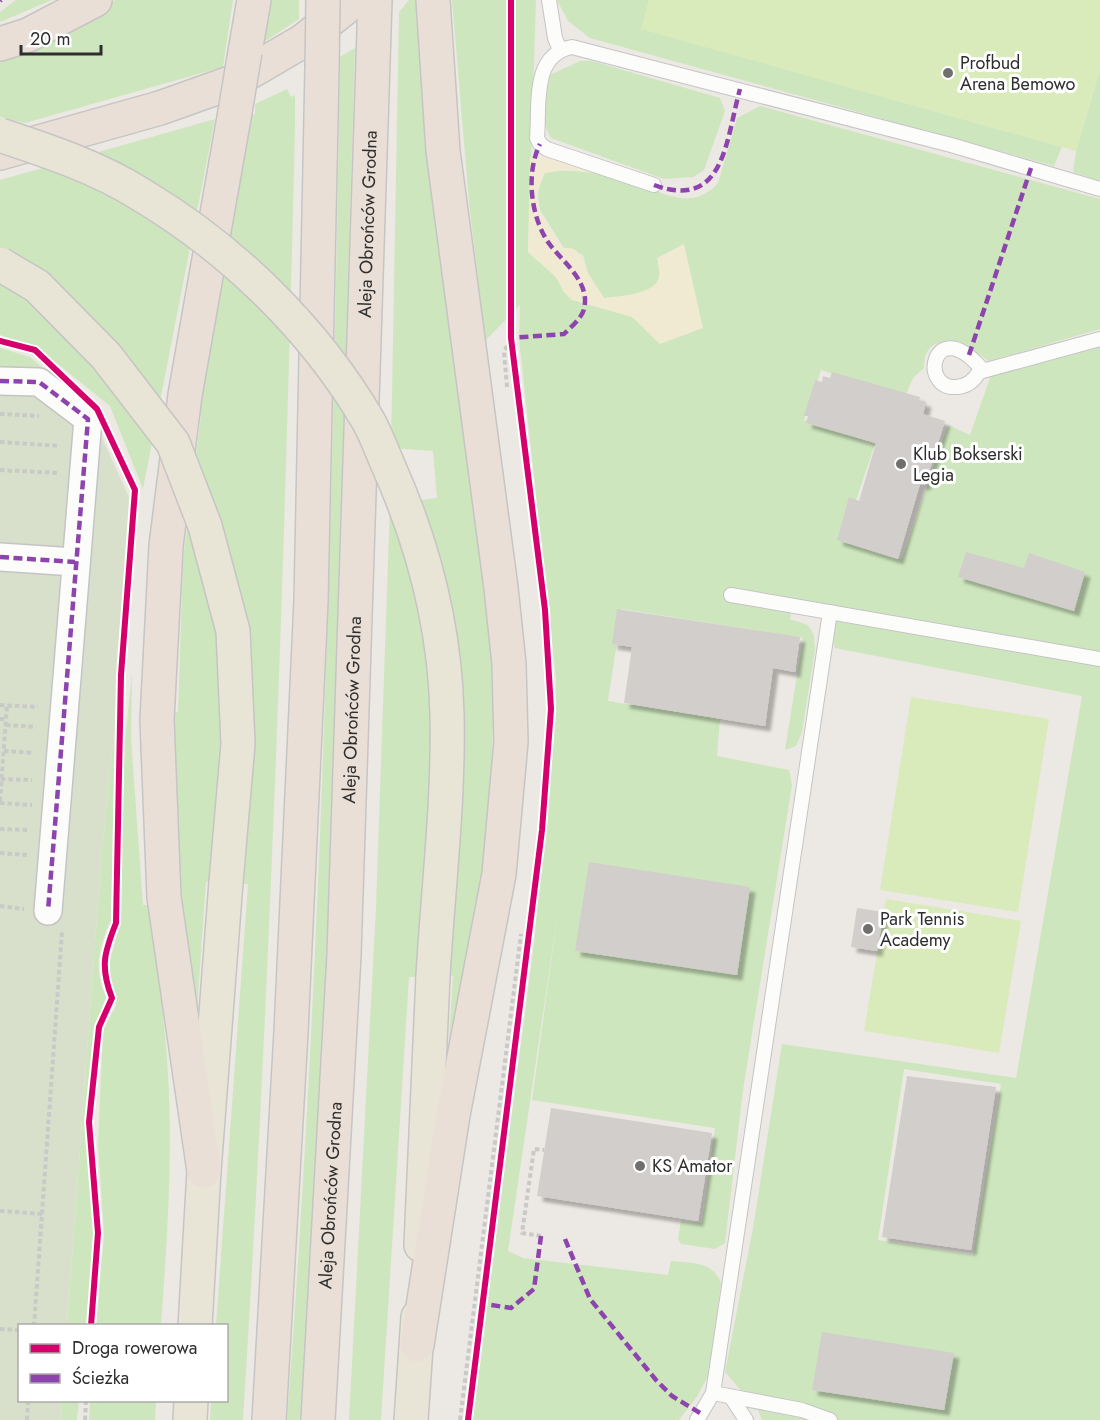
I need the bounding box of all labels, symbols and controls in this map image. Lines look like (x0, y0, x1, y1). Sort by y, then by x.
scale bar (21, 18, 100, 56)
text: 20 m (30, 26, 70, 52)
place label: Profbud Arena Bemowo (960, 50, 1075, 97)
marker: Profbud Arena Bemowo (941, 66, 955, 80)
street label: Aleja Obrońców Grodna (352, 130, 384, 318)
place label: Klub Bokserski Legia (913, 441, 1023, 488)
marker: Klub Bokserski Legia (894, 457, 908, 471)
street label: Aleja Obrońców Grodna (336, 616, 368, 804)
place label: Park Tennis Academy (880, 906, 964, 953)
marker: Park Tennis Academy (861, 922, 875, 936)
street label: Aleja Obrońców Grodna (312, 1101, 349, 1290)
place label: KS Amator (652, 1153, 733, 1179)
marker: KS Amator (633, 1159, 647, 1173)
legend (18, 1324, 228, 1402)
text: Droga rowerowa (72, 1335, 197, 1361)
text: Ścieżka (72, 1365, 129, 1391)

